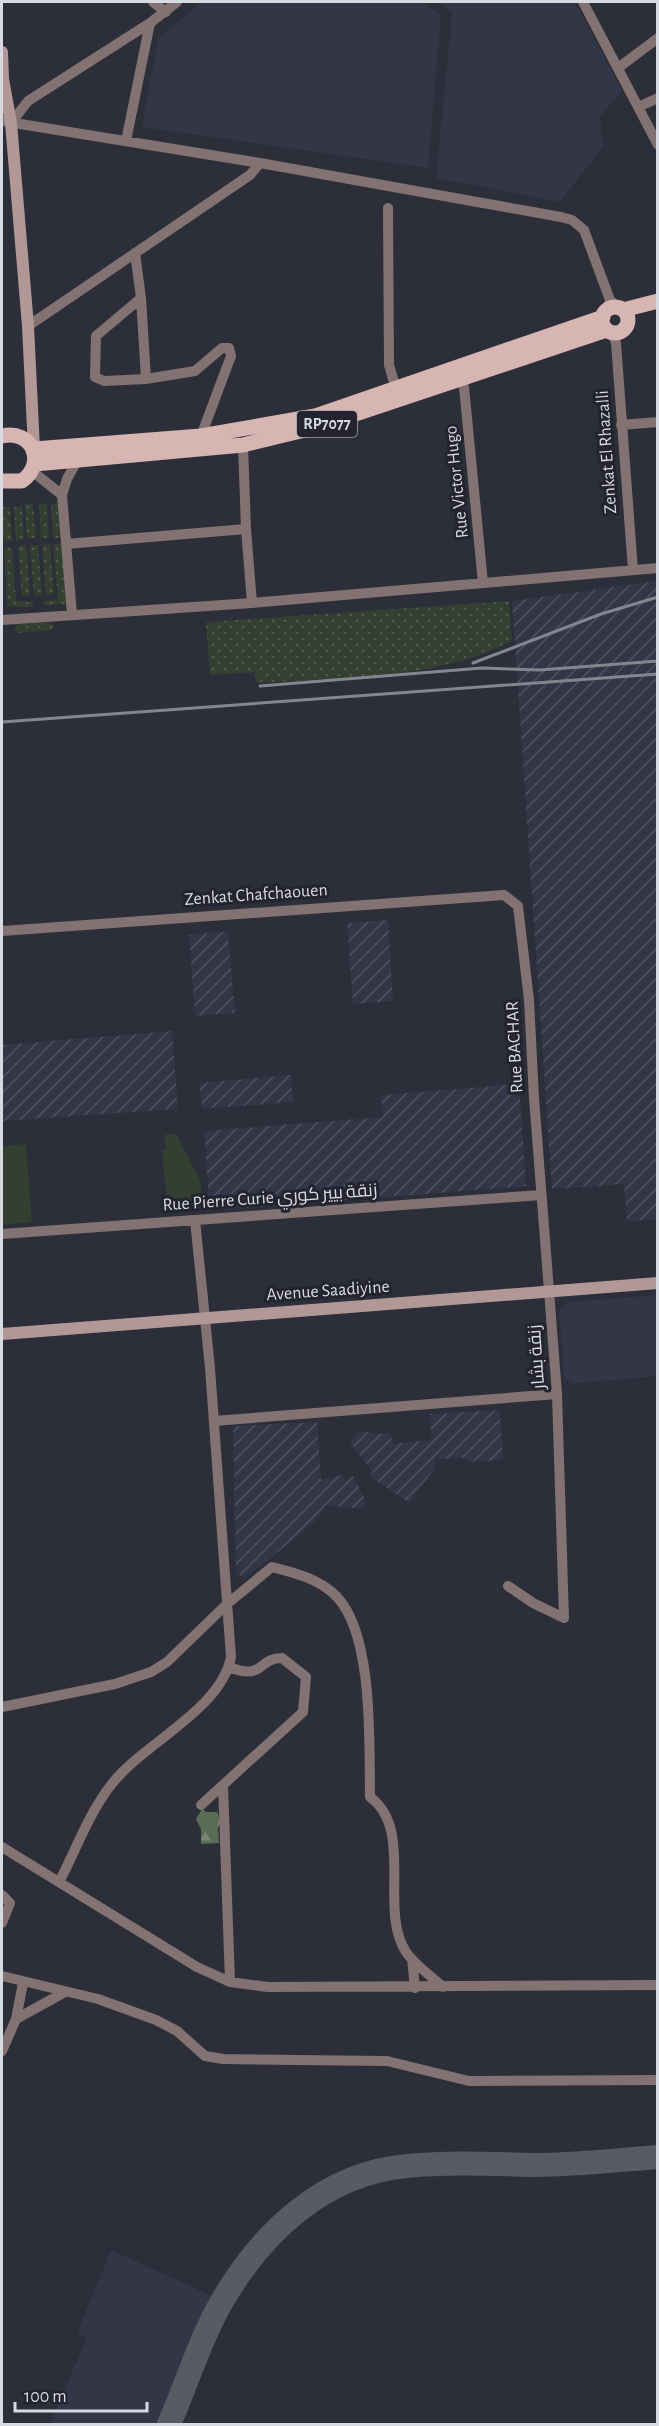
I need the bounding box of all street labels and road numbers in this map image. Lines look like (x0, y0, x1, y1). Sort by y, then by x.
street label: Zenkat El Rhazalli (594, 390, 620, 514)
road number: RP7077 (297, 411, 357, 437)
street label: Rue Victor Hugo (442, 425, 472, 539)
street label: Zenkat Chafchaouen (184, 881, 328, 909)
street label: Rue BACHAR (504, 1001, 526, 1093)
street label: Rue Pierre Curie زنقة بيير كوري (162, 1182, 378, 1218)
street label: Avenue Saadiyine (266, 1278, 390, 1304)
street label: زنقة بشار (525, 1324, 549, 1391)

